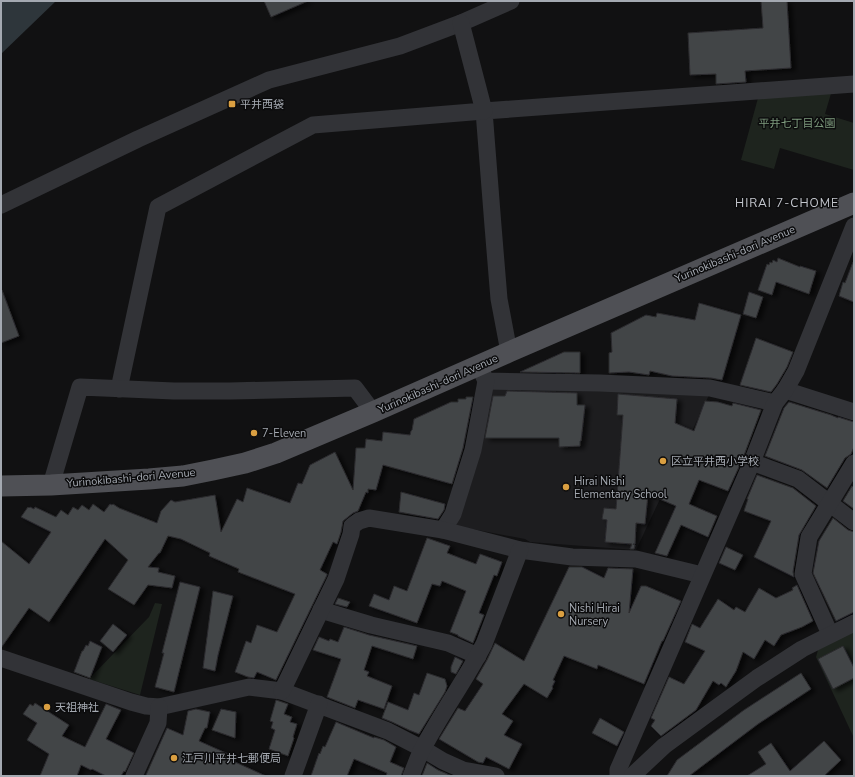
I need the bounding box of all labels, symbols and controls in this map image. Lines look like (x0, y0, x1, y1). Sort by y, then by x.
place label: 平井西袋 (240, 97, 284, 112)
marker: 平井西袋 (227, 99, 237, 109)
park label: 平井七丁目公園 (759, 116, 836, 131)
district label: HIRAI 7-CHOME (735, 195, 839, 211)
street label: Yurinokibashi-dori Avenue (672, 222, 798, 287)
street label: Yurinokibashi-dori Avenue (375, 351, 500, 418)
place label: 7-Eleven (262, 426, 306, 441)
marker: 7-Eleven (249, 428, 259, 438)
place label: 区立平井西小学校 (671, 454, 759, 469)
marker: 区立平井西小学校 (658, 456, 668, 466)
street label: Yurinokibashi-dori Avenue (65, 465, 196, 491)
place label: Hirai Nishi Elementary School (574, 474, 668, 502)
marker: Hirai Nishi Elementary School (561, 482, 571, 492)
place label: Nishi Hirai Nursery (569, 601, 620, 629)
marker: Nishi Hirai Nursery (556, 609, 566, 619)
place label: 天祖神社 (55, 700, 99, 715)
marker: 天祖神社 (42, 702, 52, 712)
place label: 江戸川平井七郵便局 (182, 751, 281, 766)
marker: 江戸川平井七郵便局 (169, 753, 179, 763)

